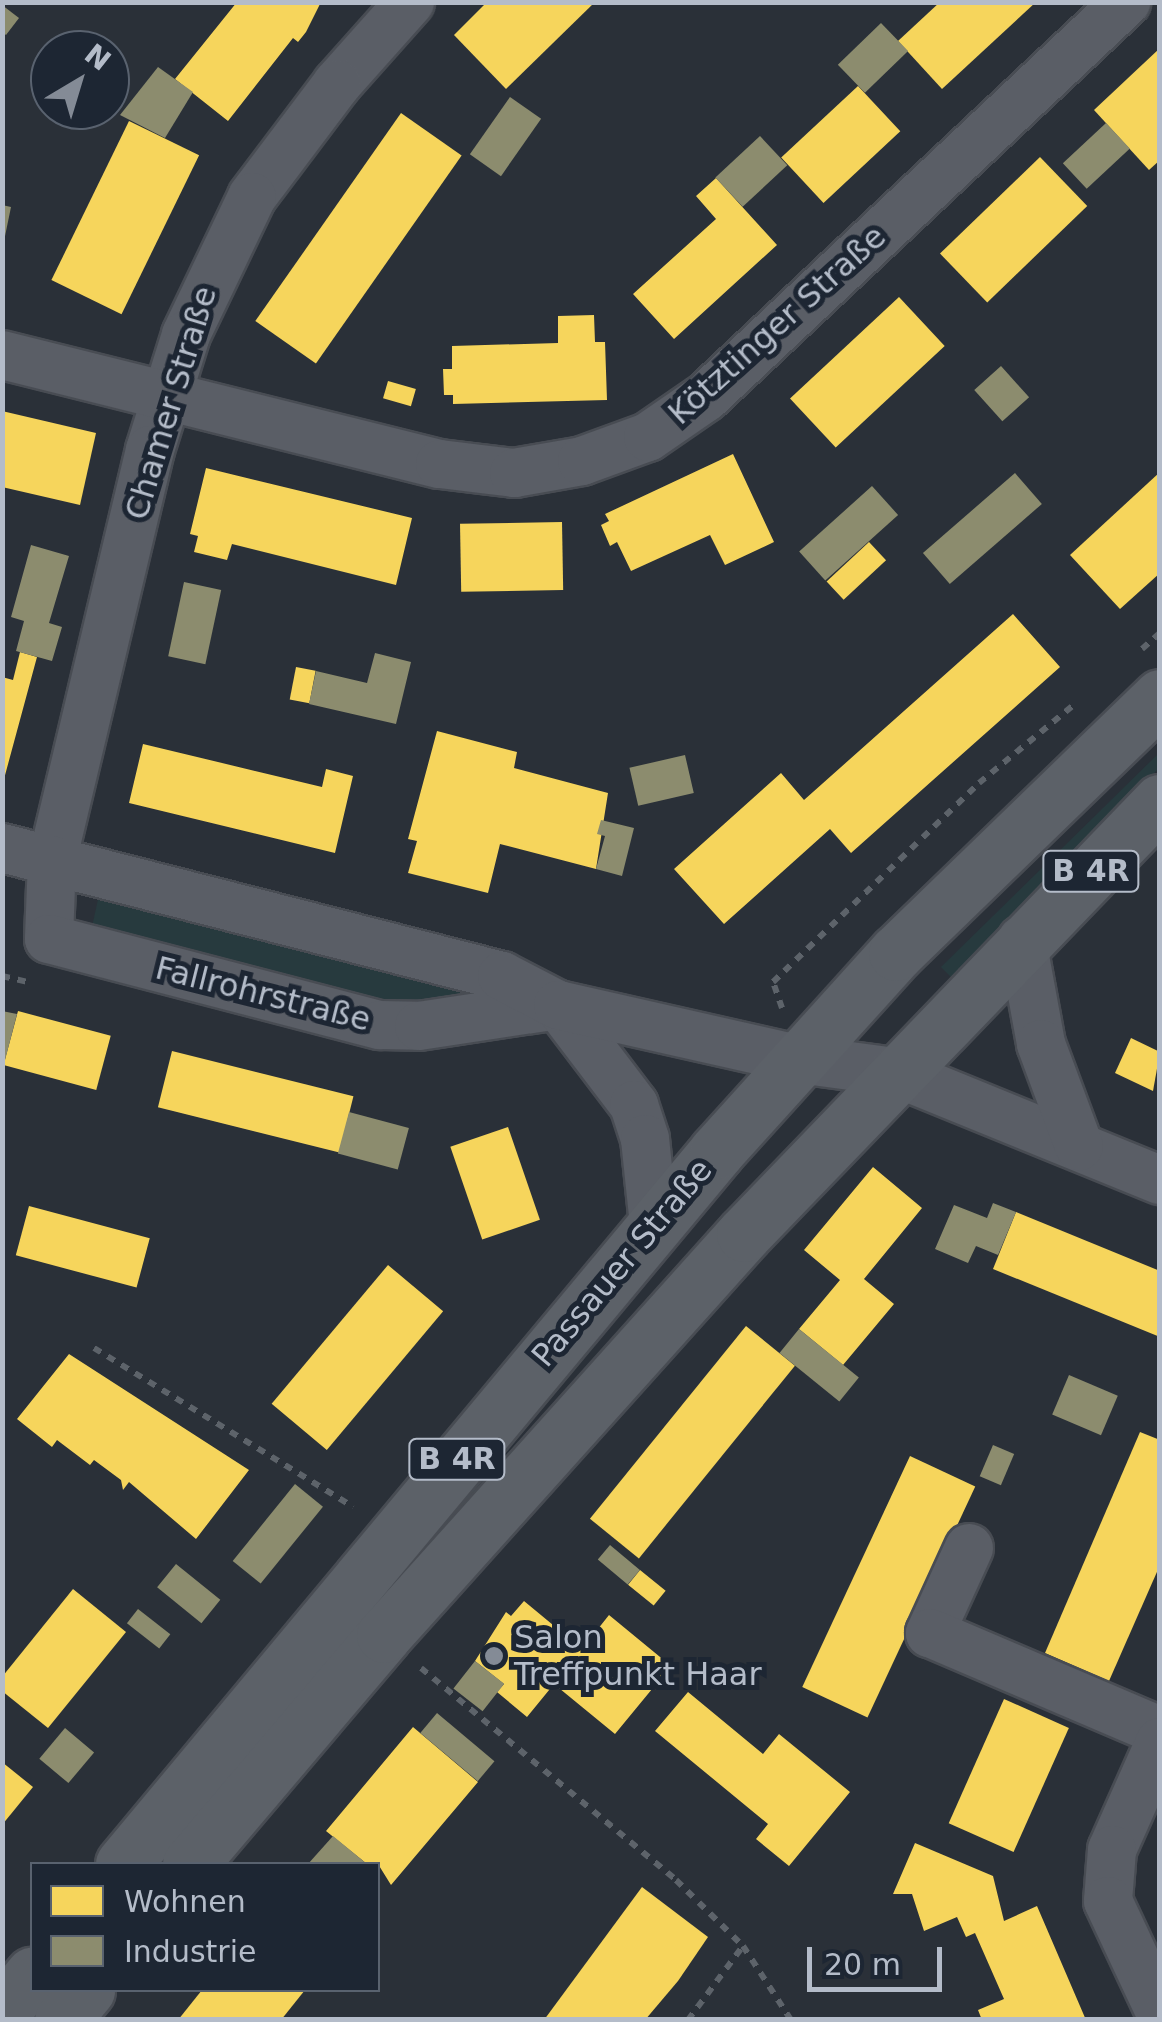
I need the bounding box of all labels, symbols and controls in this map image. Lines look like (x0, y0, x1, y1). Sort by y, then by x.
north arrow (30, 30, 130, 130)
text: N (78, 37, 117, 78)
street label: Kötztinger Straße (661, 217, 893, 433)
street label: Chamer Straße (117, 282, 225, 524)
road number: B 4R (1041, 846, 1141, 896)
street label: Fallrohrstraße (152, 949, 374, 1039)
street label: Passauer Straße (524, 1151, 720, 1375)
road number: B 4R (407, 1434, 507, 1484)
place label: Salon Treffpunkt Haar (514, 1619, 762, 1694)
marker: Salon Treffpunkt Haar (483, 1645, 505, 1667)
legend (30, 1862, 380, 1992)
text: Wohnen (124, 1884, 246, 1919)
scale bar (812, 1927, 947, 1989)
text: Industrie (124, 1934, 256, 1969)
text: 20 m (824, 1947, 901, 1982)

